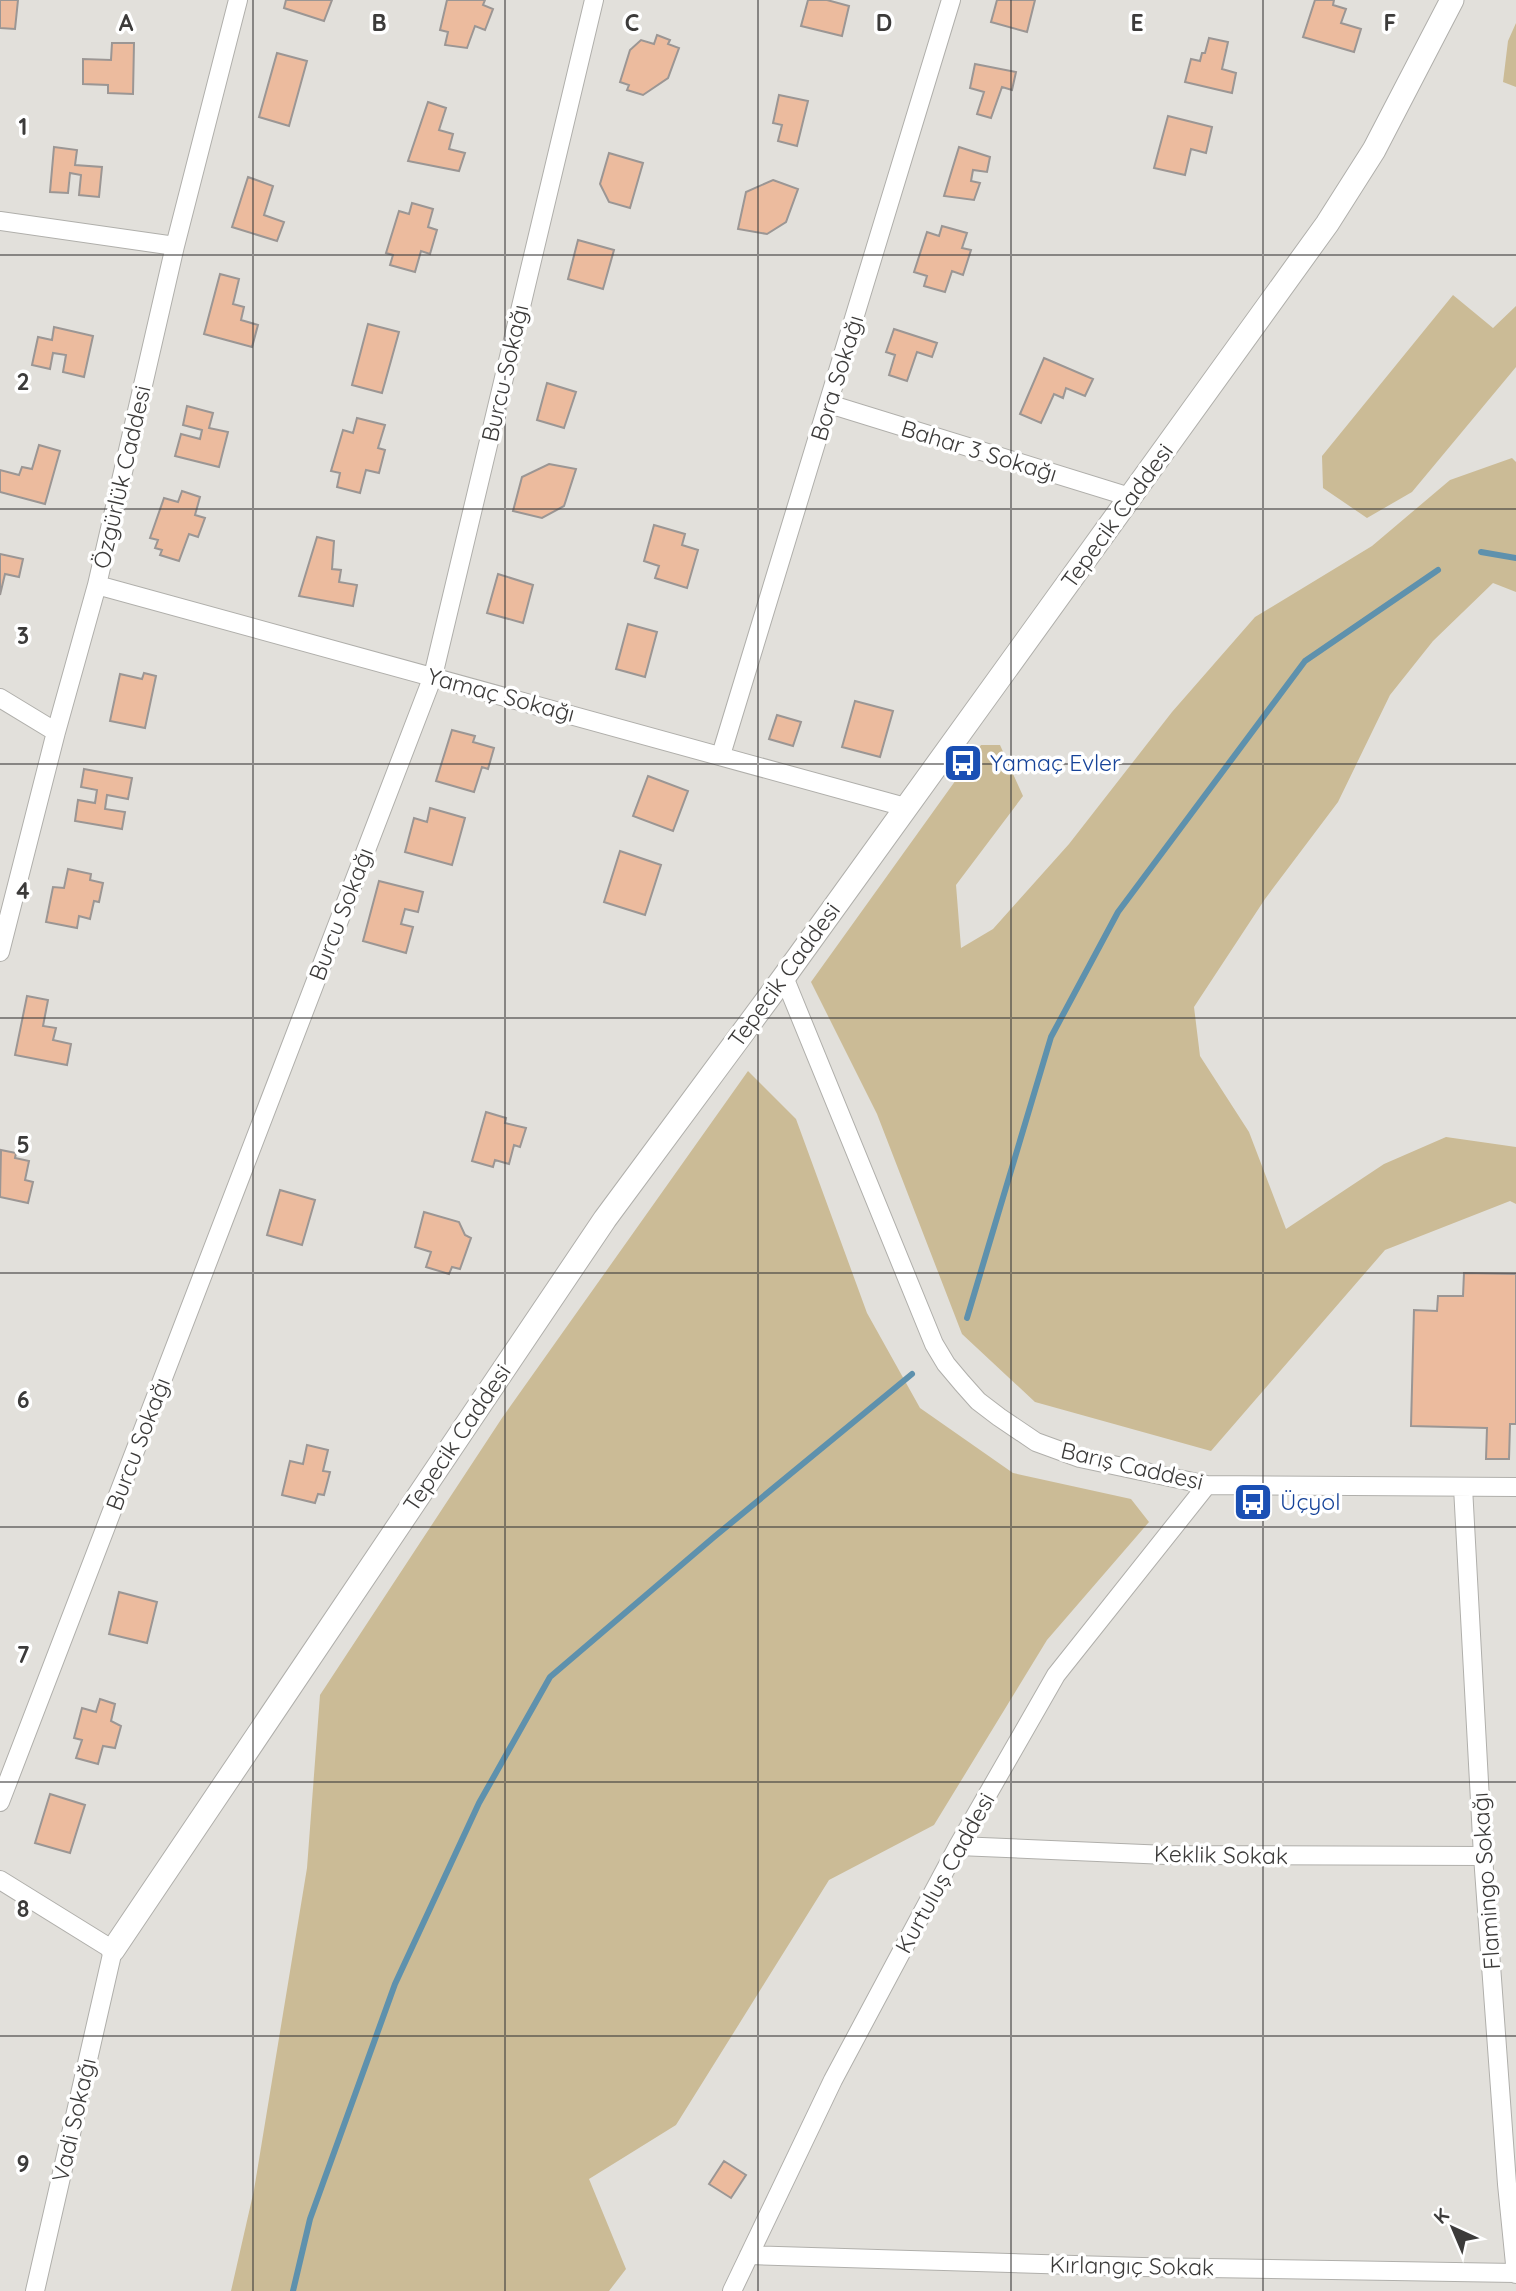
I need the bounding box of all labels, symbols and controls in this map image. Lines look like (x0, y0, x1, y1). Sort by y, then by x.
text: A (119, 8, 134, 37)
text: B (371, 8, 387, 37)
text: C (625, 8, 639, 37)
text: D (876, 8, 892, 37)
text: E (1130, 8, 1144, 37)
text: F (1384, 8, 1396, 37)
text: 1 (19, 112, 27, 141)
street label: Burcu Sokağı (475, 301, 534, 444)
street label: Bora Sokağı (804, 312, 869, 444)
text: 2 (16, 367, 30, 396)
street label: Özgürlük Caddesi (86, 382, 157, 571)
street label: Bahar 3 Sokağı (898, 413, 1061, 488)
street label: Tepecik Caddesi (1054, 438, 1179, 594)
text: 3 (17, 621, 29, 650)
street label: Yamaç Sokağı (424, 661, 578, 728)
bus stop icon: Yamaç Evler (942, 742, 984, 784)
place label: Yamaç Evler (990, 748, 1121, 777)
street label: Burcu Sokağı (302, 843, 379, 984)
text: 4 (16, 876, 30, 905)
street label: Tepecik Caddesi (721, 897, 846, 1053)
text: 5 (16, 1130, 30, 1159)
street label: Tepecik Caddesi (396, 1358, 517, 1517)
street label: Burcu Sokağı (99, 1373, 176, 1514)
text: 6 (17, 1385, 29, 1414)
street label: Barış Caddesi (1058, 1435, 1206, 1496)
bus stop icon: Üçyol (1232, 1481, 1274, 1523)
place label: Üçyol (1280, 1487, 1340, 1516)
text: 7 (17, 1640, 30, 1669)
street label: Kurtuluş Caddesi (889, 1787, 1001, 1958)
street label: Flamingo Sokağı (1465, 1791, 1506, 1971)
street label: Keklik Sokak (1154, 1839, 1288, 1870)
text: 8 (17, 1894, 29, 1923)
street label: Vadi Sokağı (45, 2055, 102, 2185)
text: 9 (16, 2149, 30, 2178)
north arrow (1418, 2193, 1488, 2263)
text: K (1428, 2203, 1454, 2229)
street label: Kırlangıç Sokak (1049, 2250, 1215, 2281)

